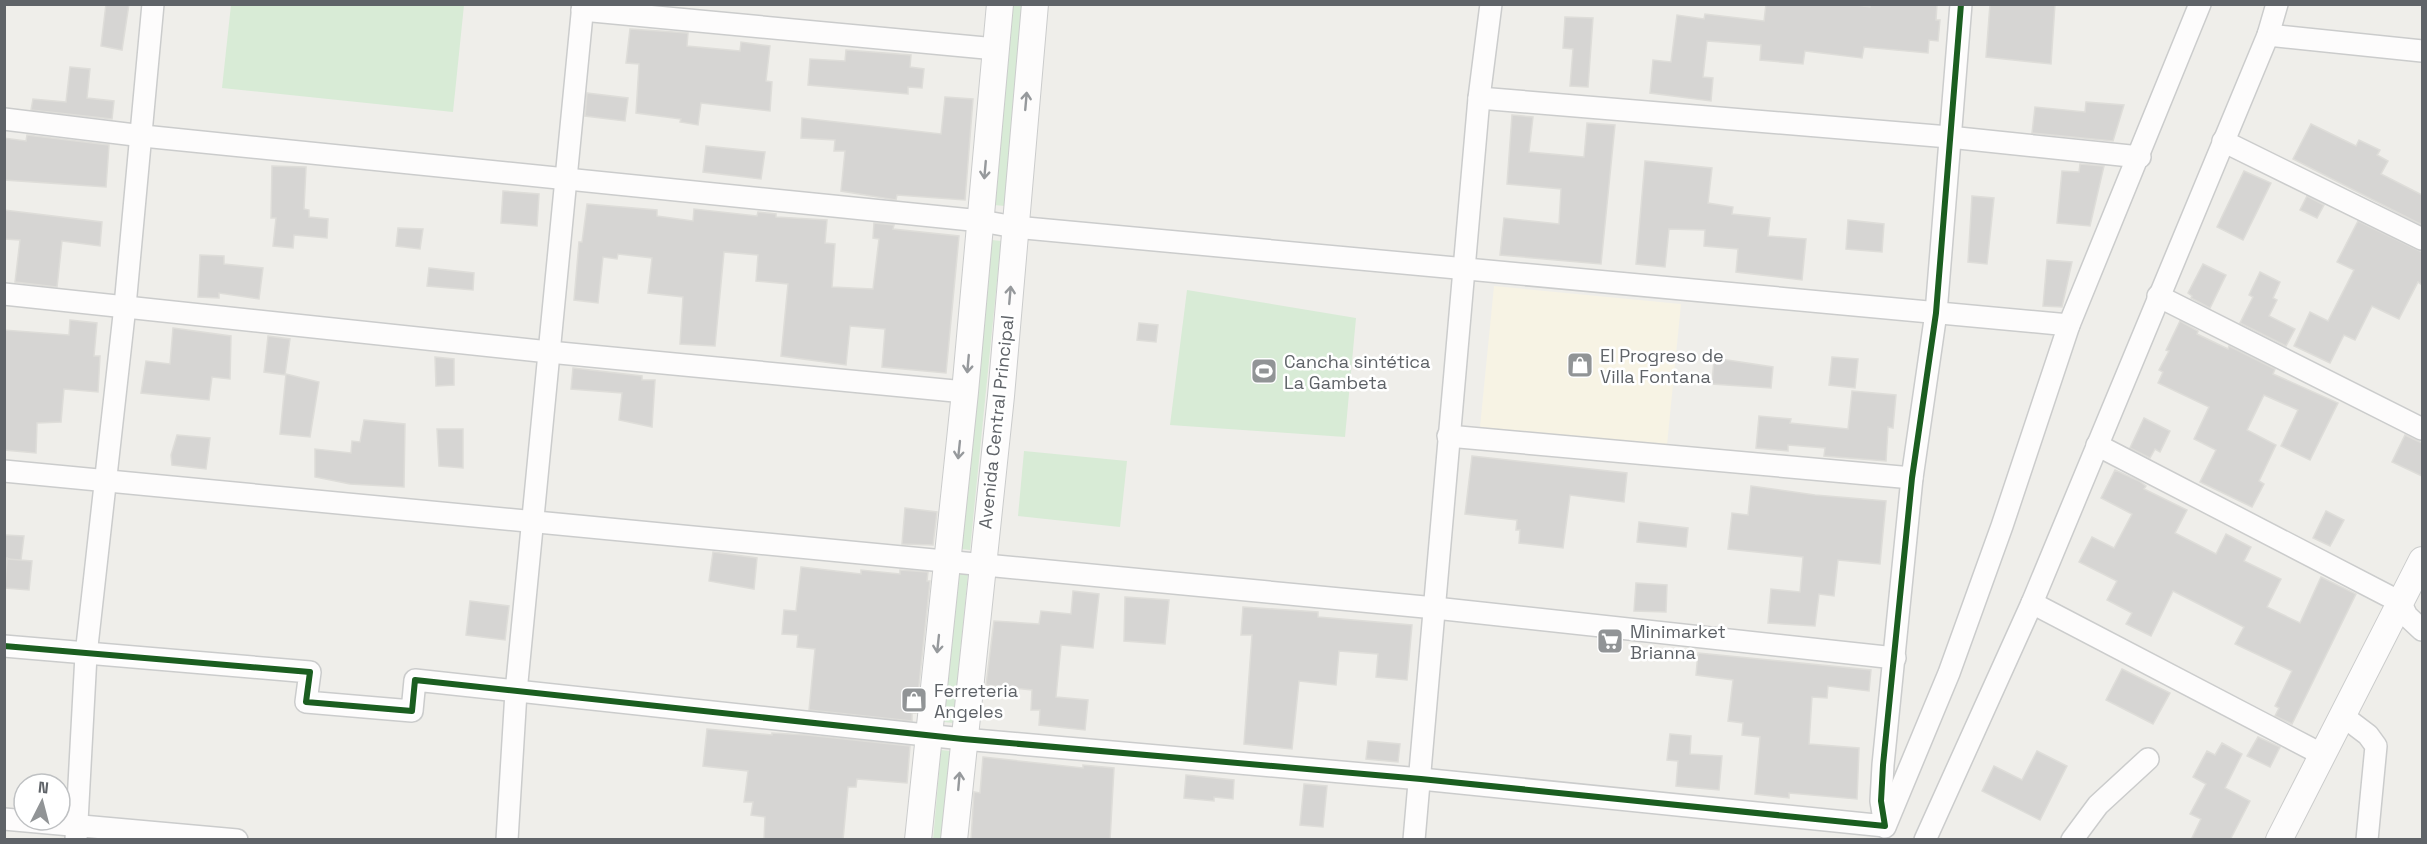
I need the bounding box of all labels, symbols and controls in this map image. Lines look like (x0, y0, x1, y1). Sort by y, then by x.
one-way arrow (1021, 91, 1032, 111)
one-way arrow (979, 159, 990, 179)
one-way arrow (1004, 285, 1015, 305)
street label: Avenida Central Principal (973, 314, 1019, 530)
place label: El Progreso de Villa Fontana (1600, 344, 1724, 388)
place label: Cancha sintética La Gambeta (1284, 350, 1430, 394)
shop icon: El Progreso de Villa Fontana (1565, 350, 1595, 380)
one-way arrow (962, 353, 973, 373)
sports icon: Cancha sintética La Gambeta (1249, 356, 1279, 386)
one-way arrow (953, 439, 964, 459)
place label: Minimarket Brianna (1630, 620, 1726, 664)
supermarket icon: Minimarket Brianna (1595, 626, 1625, 656)
one-way arrow (932, 633, 943, 653)
place label: Ferreteria Angeles (934, 679, 1018, 723)
shop icon: Ferreteria Angeles (899, 685, 929, 715)
north arrow (12, 772, 72, 832)
one-way arrow (954, 772, 965, 792)
text: N (37, 777, 50, 799)

